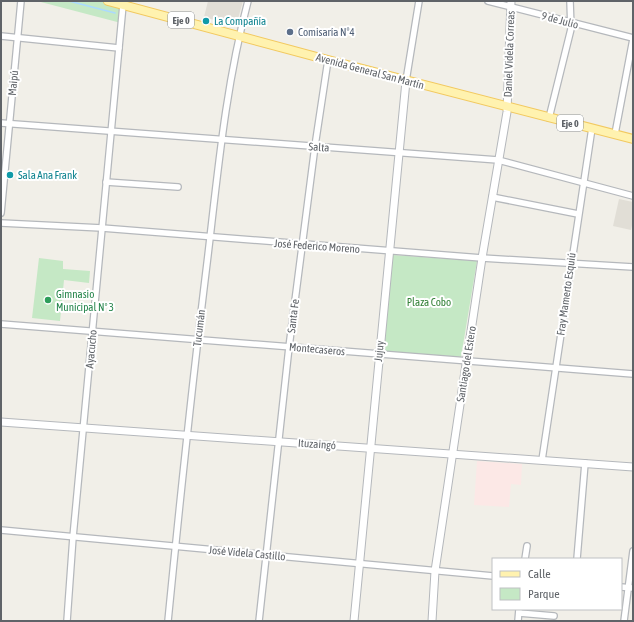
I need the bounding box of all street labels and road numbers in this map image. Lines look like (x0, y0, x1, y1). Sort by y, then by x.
street label: 9 de Julio (540, 9, 580, 31)
street label: Daniel Videla Correas (501, 10, 517, 98)
road number: Eje 0 (168, 12, 194, 28)
street label: Avenida General San Martín (315, 51, 425, 91)
street label: Maipú (6, 70, 20, 96)
road number: Eje 0 (557, 115, 583, 131)
street label: Salta (308, 140, 330, 154)
street label: José Federico Moreno (274, 237, 360, 255)
street label: Fray Mamerto Esquiú (554, 252, 578, 336)
street label: Santa Fe (285, 298, 301, 334)
street label: Tucumán (191, 309, 207, 347)
street label: Santiago del Estero (454, 325, 478, 403)
street label: Ayacucho (83, 329, 99, 369)
street label: Jujuy (372, 339, 386, 362)
street label: Montecaseros (288, 341, 346, 357)
street label: Ituzaingó (298, 437, 336, 451)
street label: José Videla Castillo (208, 544, 286, 562)

